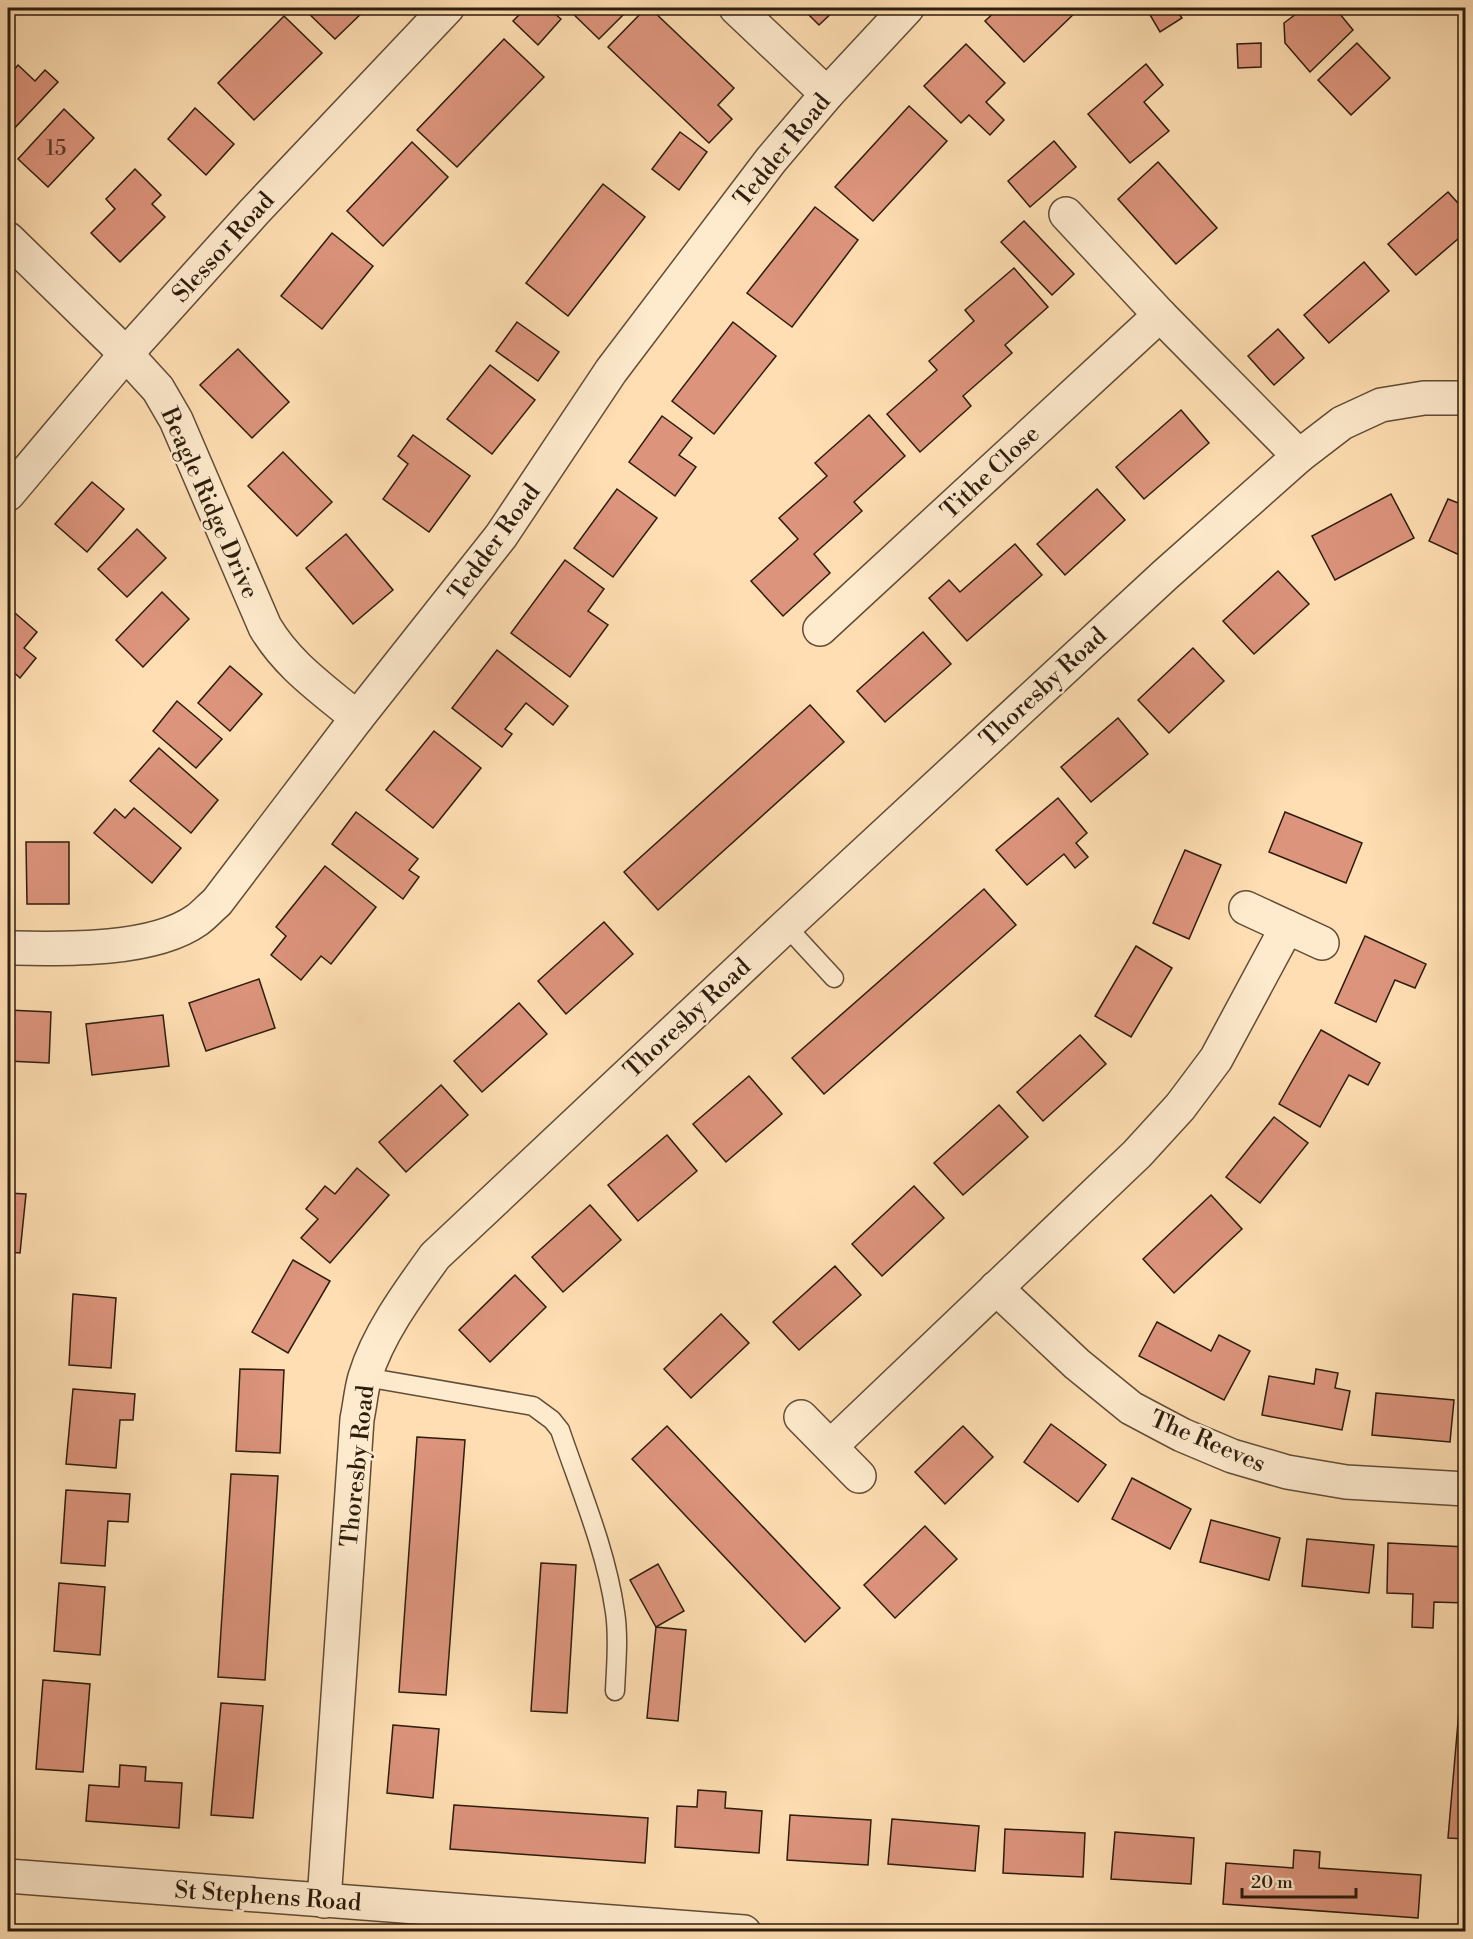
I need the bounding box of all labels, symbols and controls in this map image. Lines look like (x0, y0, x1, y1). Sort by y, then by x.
street label: Tedder Road (728, 88, 838, 213)
house number: 15 (46, 136, 66, 162)
street label: Slessor Road (166, 186, 281, 309)
street label: Beagle Ridge Drive (153, 402, 265, 604)
street label: Tithe Close (935, 419, 1046, 526)
street label: Tedder Road (442, 478, 547, 607)
street label: Thoresby Road (974, 621, 1114, 754)
street label: Thoresby Road (618, 952, 758, 1085)
street label: Thoresby Road (335, 1383, 381, 1549)
street label: The Reeves (1145, 1404, 1270, 1480)
scale bar (1242, 1861, 1356, 1899)
text: 20 m (1251, 1871, 1293, 1894)
street label: St Stephens Road (174, 1876, 363, 1919)

